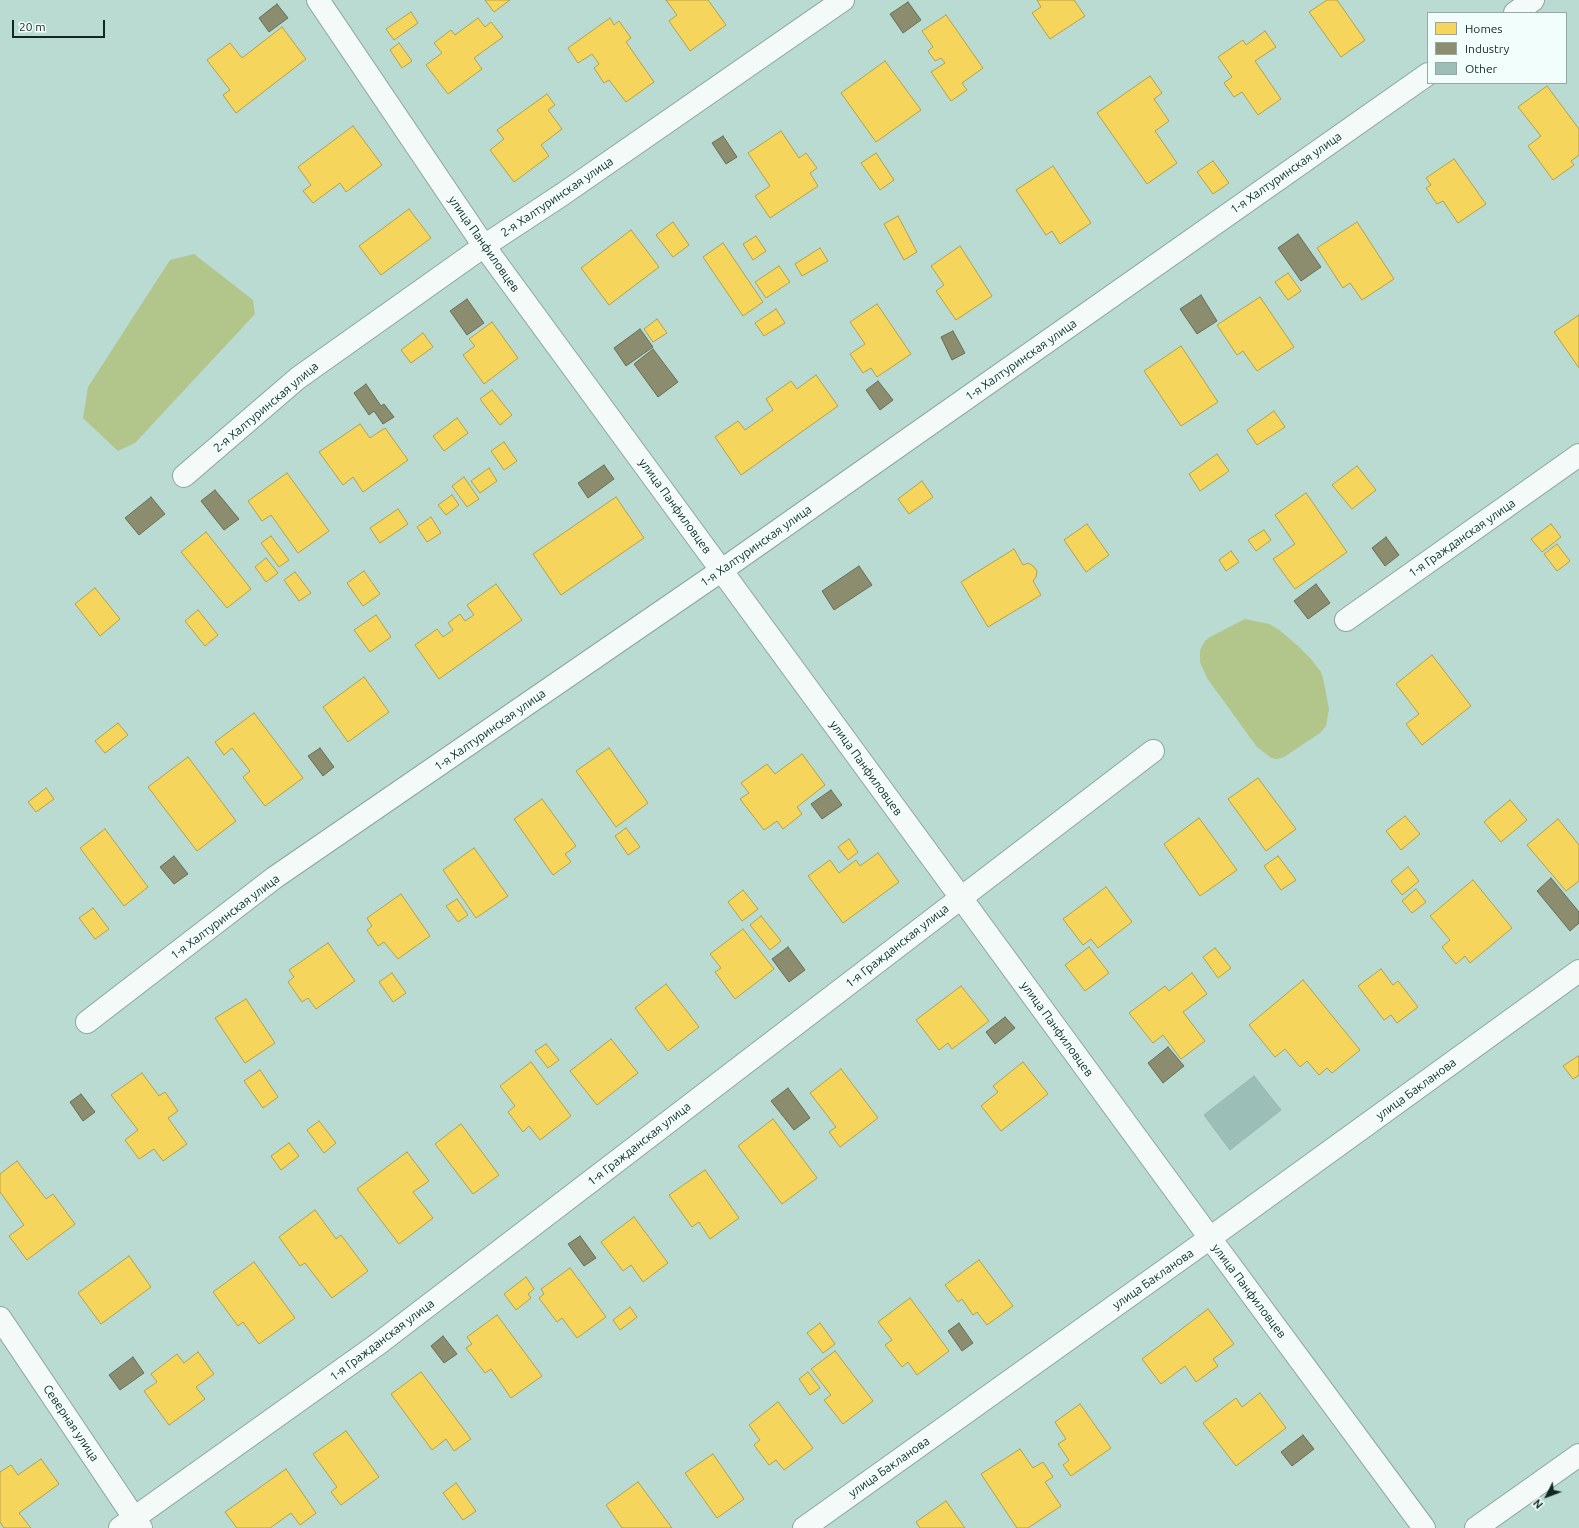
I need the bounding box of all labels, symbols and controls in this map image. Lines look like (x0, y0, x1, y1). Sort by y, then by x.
scale bar (14, 12, 107, 38)
legend (1427, 12, 1567, 84)
text: 20 m (19, 20, 46, 33)
text: Homes (1465, 22, 1503, 35)
text: Industry (1465, 42, 1509, 55)
text: Other (1465, 62, 1497, 75)
street label: 1-я Халтуринская улица (1228, 129, 1344, 217)
street label: 2-я Халтуринская улица (498, 154, 616, 240)
street label: улица Панфиловцев (445, 193, 523, 295)
street label: 1-я Халтуринская улица (963, 316, 1079, 404)
street label: 2-я Халтуринская улица (211, 359, 321, 455)
street label: улица Панфиловцев (636, 456, 714, 556)
street label: 1-я Гражданская улица (1406, 496, 1518, 580)
street label: 1-я Халтуринская улица (698, 502, 814, 590)
street label: 1-я Халтуринская улица (432, 686, 548, 774)
street label: улица Панфиловцев (827, 718, 905, 818)
street label: 1-я Халтуринская улица (168, 871, 282, 963)
street label: 1-я Гражданская улица (843, 901, 951, 991)
street label: улица Панфиловцев (1018, 979, 1096, 1079)
street label: улица Бакланова (1373, 1055, 1459, 1123)
street label: 1-я Гражданская улица (585, 1099, 693, 1189)
street label: улица Панфиловцев (1209, 1241, 1289, 1341)
street label: улица Бакланова (1110, 1246, 1196, 1312)
street label: 1-я Гражданская улица (327, 1296, 437, 1384)
street label: Северная улица (40, 1382, 102, 1464)
street label: улица Бакланова (846, 1434, 932, 1500)
north arrow (1527, 1476, 1567, 1516)
text: N (1531, 1497, 1545, 1511)

